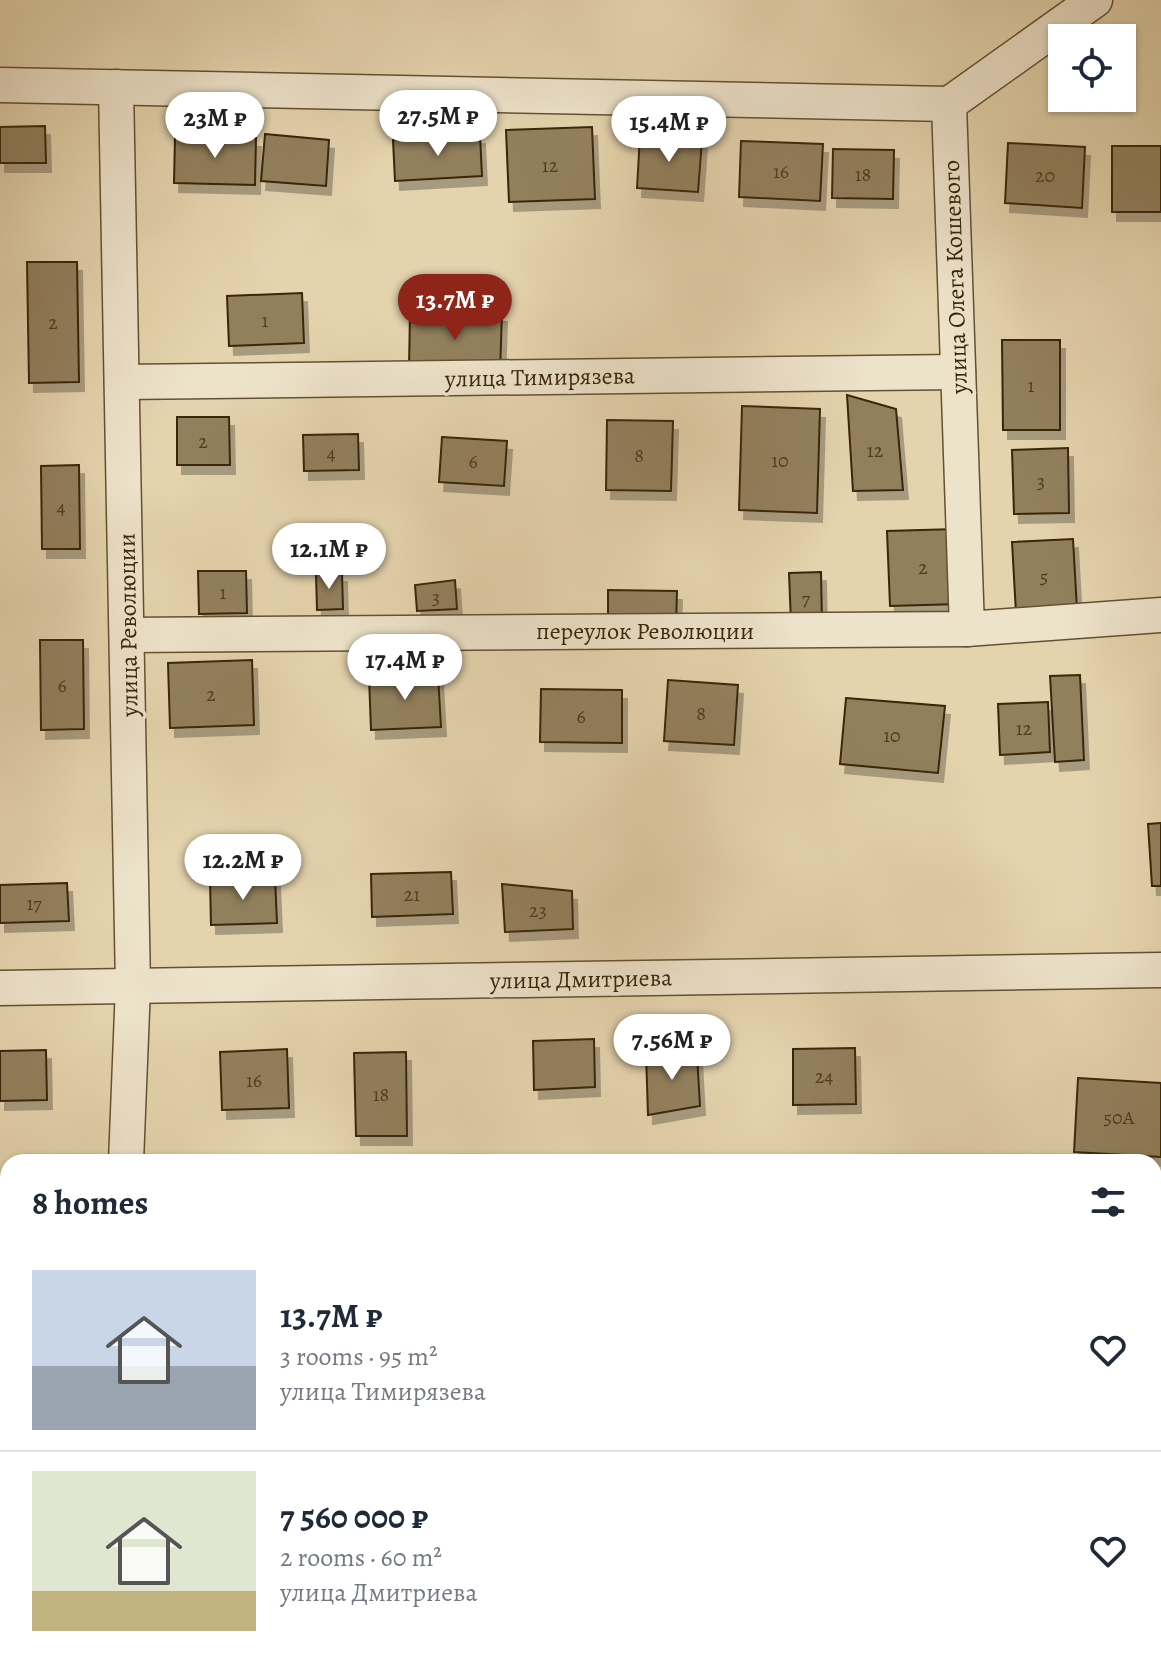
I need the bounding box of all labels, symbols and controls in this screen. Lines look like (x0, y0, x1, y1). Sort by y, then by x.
map controls (1048, 24, 1136, 112)
button: locate (1048, 24, 1136, 112)
pin: 27.5M ₽ (364, 90, 512, 158)
pin: 23M ₽ (159, 92, 271, 160)
pin: 15.4M ₽ (595, 96, 743, 164)
text: 27.5M ₽ (397, 98, 479, 133)
text: 23M ₽ (183, 100, 247, 135)
text: 15.4M ₽ (629, 104, 709, 139)
house number: 12 (542, 152, 559, 179)
house number: 16 (773, 158, 789, 185)
street label: улица Олега Кошевого (935, 159, 975, 396)
house number: 18 (855, 161, 871, 188)
house number: 20 (1035, 162, 1055, 189)
pin: 13.7M ₽ (381, 274, 529, 342)
text: 13.7M ₽ (416, 282, 494, 317)
house number: 1 (262, 307, 269, 334)
house number: 2 (48, 309, 58, 336)
street label: улица Тимирязева (444, 359, 635, 395)
house number: 1 (1028, 372, 1035, 399)
house number: 2 (198, 428, 208, 455)
house number: 12 (867, 437, 884, 464)
house number: 4 (326, 440, 336, 467)
house number: 8 (634, 442, 644, 469)
house number: 10 (771, 447, 789, 474)
house number: 6 (468, 448, 478, 475)
house number: 3 (1037, 468, 1045, 495)
house number: 4 (56, 494, 66, 521)
pin: 12.1M ₽ (255, 523, 403, 591)
text: 12.1M ₽ (290, 531, 368, 566)
street label: улица Революции (110, 533, 146, 718)
house number: 2 (918, 554, 928, 581)
house number: 5 (1040, 563, 1048, 590)
house number: 1 (220, 579, 227, 606)
house number: 3 (432, 584, 440, 611)
house number: 7 (802, 585, 811, 612)
street label: переулок Революции (536, 615, 754, 647)
pin: 17.4M ₽ (331, 634, 479, 702)
text: 17.4M ₽ (365, 642, 445, 677)
house number: 6 (57, 672, 67, 699)
house number: 2 (206, 681, 216, 708)
house number: 8 (696, 700, 706, 727)
house number: 6 (576, 703, 586, 730)
house number: 12 (1016, 715, 1033, 742)
house number: 10 (883, 722, 901, 749)
pin: 12.2M ₽ (169, 834, 317, 902)
text: 12.2M ₽ (202, 842, 284, 877)
house number: 21 (404, 881, 420, 908)
house number: 17 (26, 890, 42, 917)
house number: 23 (529, 897, 547, 924)
street label: улица Дмитриева (489, 961, 672, 997)
pin: 7.56M ₽ (598, 1014, 746, 1082)
text: 7.56M ₽ (631, 1022, 713, 1057)
house number: 24 (815, 1063, 833, 1090)
house number: 16 (246, 1067, 262, 1094)
house number: 18 (373, 1081, 389, 1108)
house number: 50А (1104, 1104, 1135, 1131)
text: 8 homes (32, 1179, 148, 1226)
icon: filters (1086, 1180, 1130, 1224)
text: 13.7M ₽ (280, 1292, 382, 1339)
icon: home (96, 1302, 192, 1398)
icon: heart (1086, 1328, 1130, 1372)
text: 3 rooms · 95 m² (280, 1339, 437, 1374)
text: улица Тимирязева (280, 1374, 486, 1409)
text: 7 560 000 ₽ (280, 1493, 428, 1540)
icon: home (96, 1503, 192, 1599)
icon: heart (1086, 1529, 1130, 1573)
text: 2 rooms · 60 m² (280, 1540, 442, 1575)
text: улица Дмитриева (280, 1575, 477, 1610)

